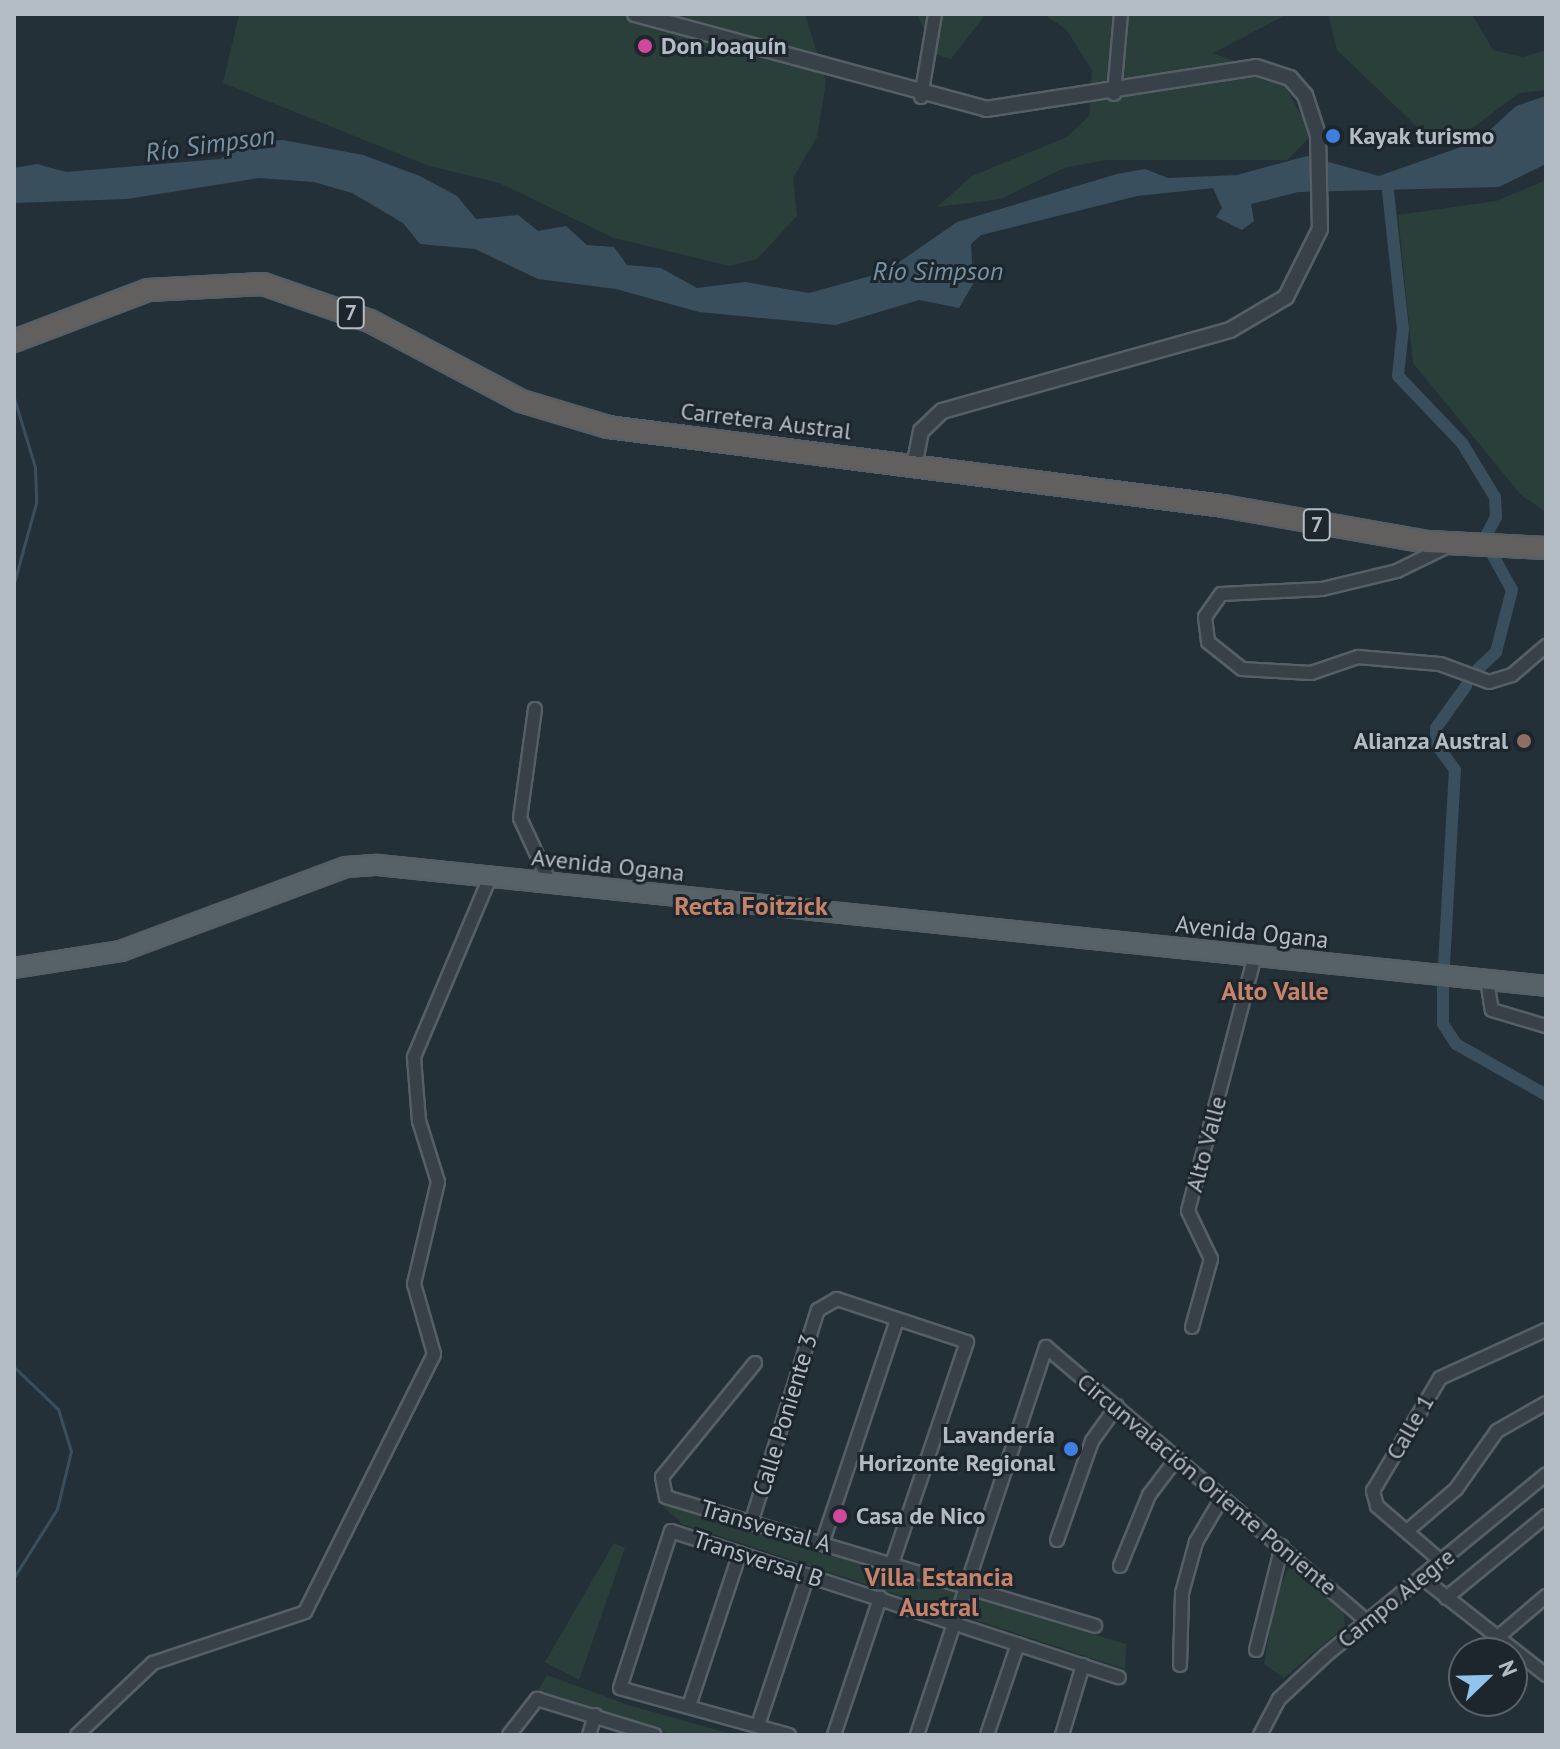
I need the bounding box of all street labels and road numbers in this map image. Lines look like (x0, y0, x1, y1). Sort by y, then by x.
road number: 7 (335, 295, 367, 331)
street label: Carretera Austral (679, 396, 853, 446)
road number: 7 (1301, 507, 1333, 543)
street label: Avenida Ogana (530, 843, 686, 887)
street label: Avenida Ogana (1174, 910, 1330, 954)
street label: Alto Valle (1179, 1093, 1233, 1195)
street label: Calle Poniente 3 (747, 1331, 823, 1499)
street label: Circunvalación Oriente Poniente (1071, 1367, 1343, 1601)
street label: Calle 1 (1380, 1389, 1440, 1465)
street label: Transversal A (697, 1494, 835, 1558)
street label: Transversal B (689, 1524, 827, 1594)
street label: Campo Alegre (1331, 1542, 1461, 1654)

